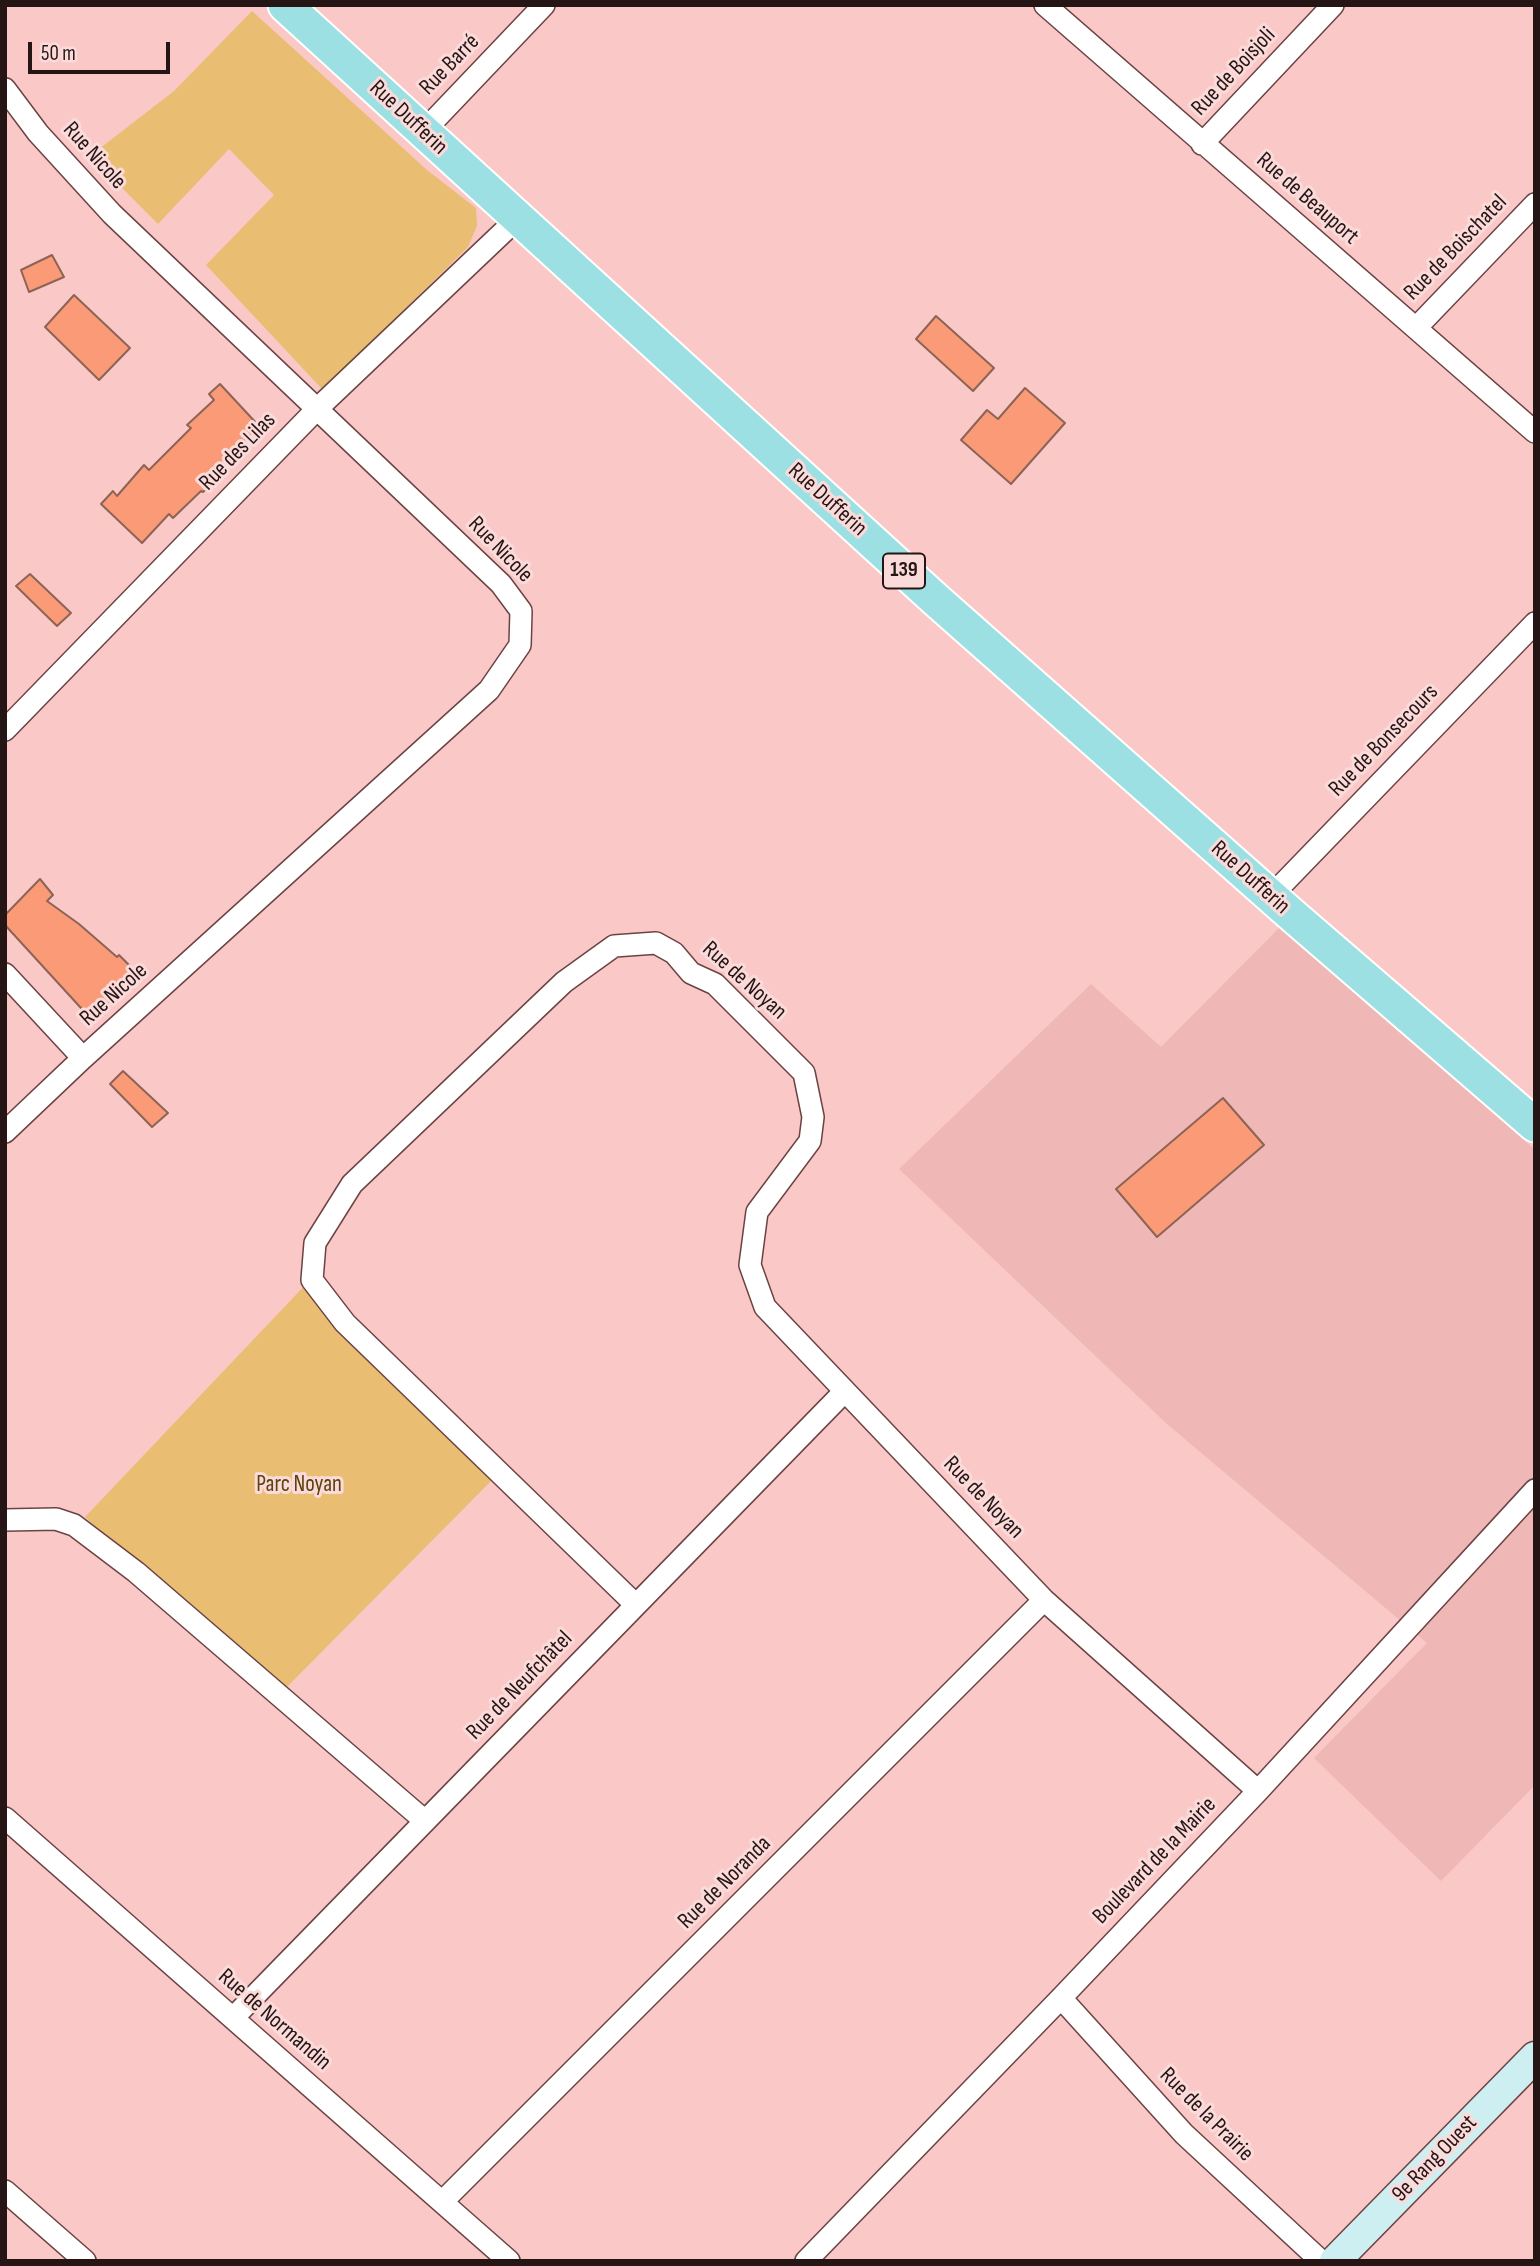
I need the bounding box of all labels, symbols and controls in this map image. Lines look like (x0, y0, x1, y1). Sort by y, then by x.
street label: Rue de Boisjoli (1186, 22, 1282, 122)
scale bar (32, 28, 173, 72)
street label: Rue Barré (414, 29, 486, 101)
text: 50 m (41, 41, 76, 66)
street label: Rue Dufferin (363, 75, 453, 161)
street label: Rue Nicole (57, 117, 131, 195)
street label: Rue de Beauport (1250, 147, 1364, 251)
street label: Rue de Boischatel (1399, 189, 1513, 307)
street label: Rue des Lilas (194, 407, 282, 497)
street label: Rue Dufferin (782, 457, 872, 543)
street label: Rue Nicole (462, 511, 538, 589)
road number: 139 (883, 554, 925, 588)
street label: Rue de Bonsecours (1324, 679, 1444, 803)
street label: Rue Dufferin (1205, 835, 1295, 921)
street label: Rue de Noyan (696, 936, 792, 1026)
street label: Rue Nicole (75, 958, 153, 1032)
street label: Rue de Noyan (937, 1451, 1029, 1545)
park label: Parc Noyan (256, 1471, 342, 1499)
street label: Rue de Neufchâtel (461, 1626, 579, 1746)
street label: Boulevard de la Mairie (1087, 1792, 1223, 1930)
street label: Rue de Noranda (673, 1831, 777, 1935)
street label: Rue de Normandin (212, 1963, 336, 2077)
street label: Rue de la Prairie (1153, 2062, 1259, 2168)
street label: 9e Rang Ouest (1387, 2110, 1483, 2208)

